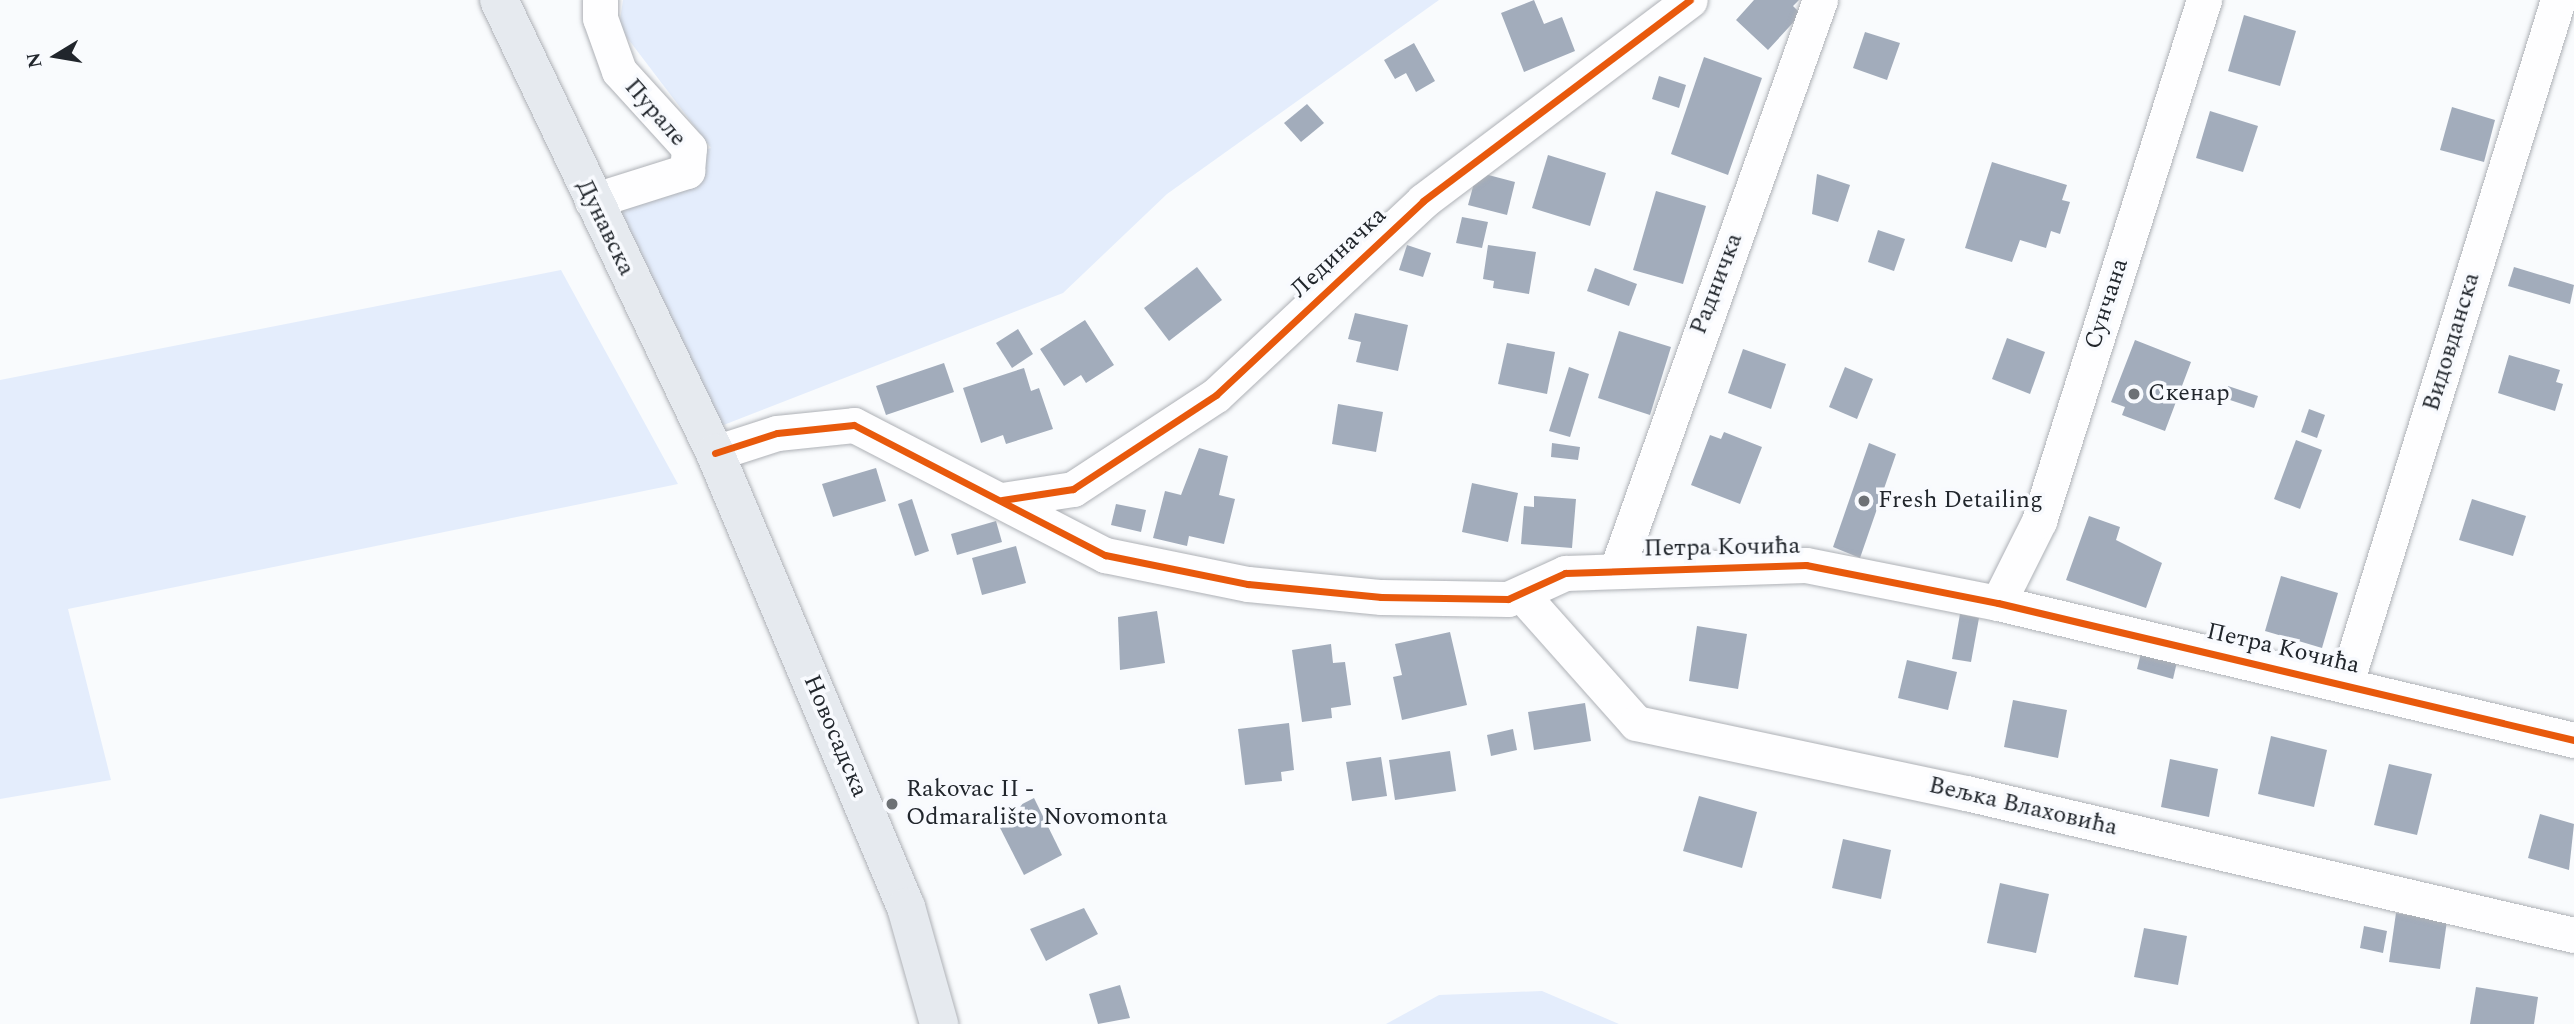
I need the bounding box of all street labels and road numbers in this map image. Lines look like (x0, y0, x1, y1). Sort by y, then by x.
street label: Пурале (618, 73, 692, 153)
street label: Дунавска (569, 175, 641, 281)
street label: Лединачка (1285, 202, 1393, 304)
street label: Радничка (1685, 229, 1749, 339)
street label: Сунчана (2079, 255, 2135, 353)
street label: Видовданска (2417, 269, 2487, 415)
street label: Петра Кочића (1644, 532, 1800, 564)
street label: Петра Кочића (2204, 617, 2362, 681)
street label: Новосадска (796, 671, 874, 801)
street label: Вељка Влаховића (1926, 771, 2120, 843)

